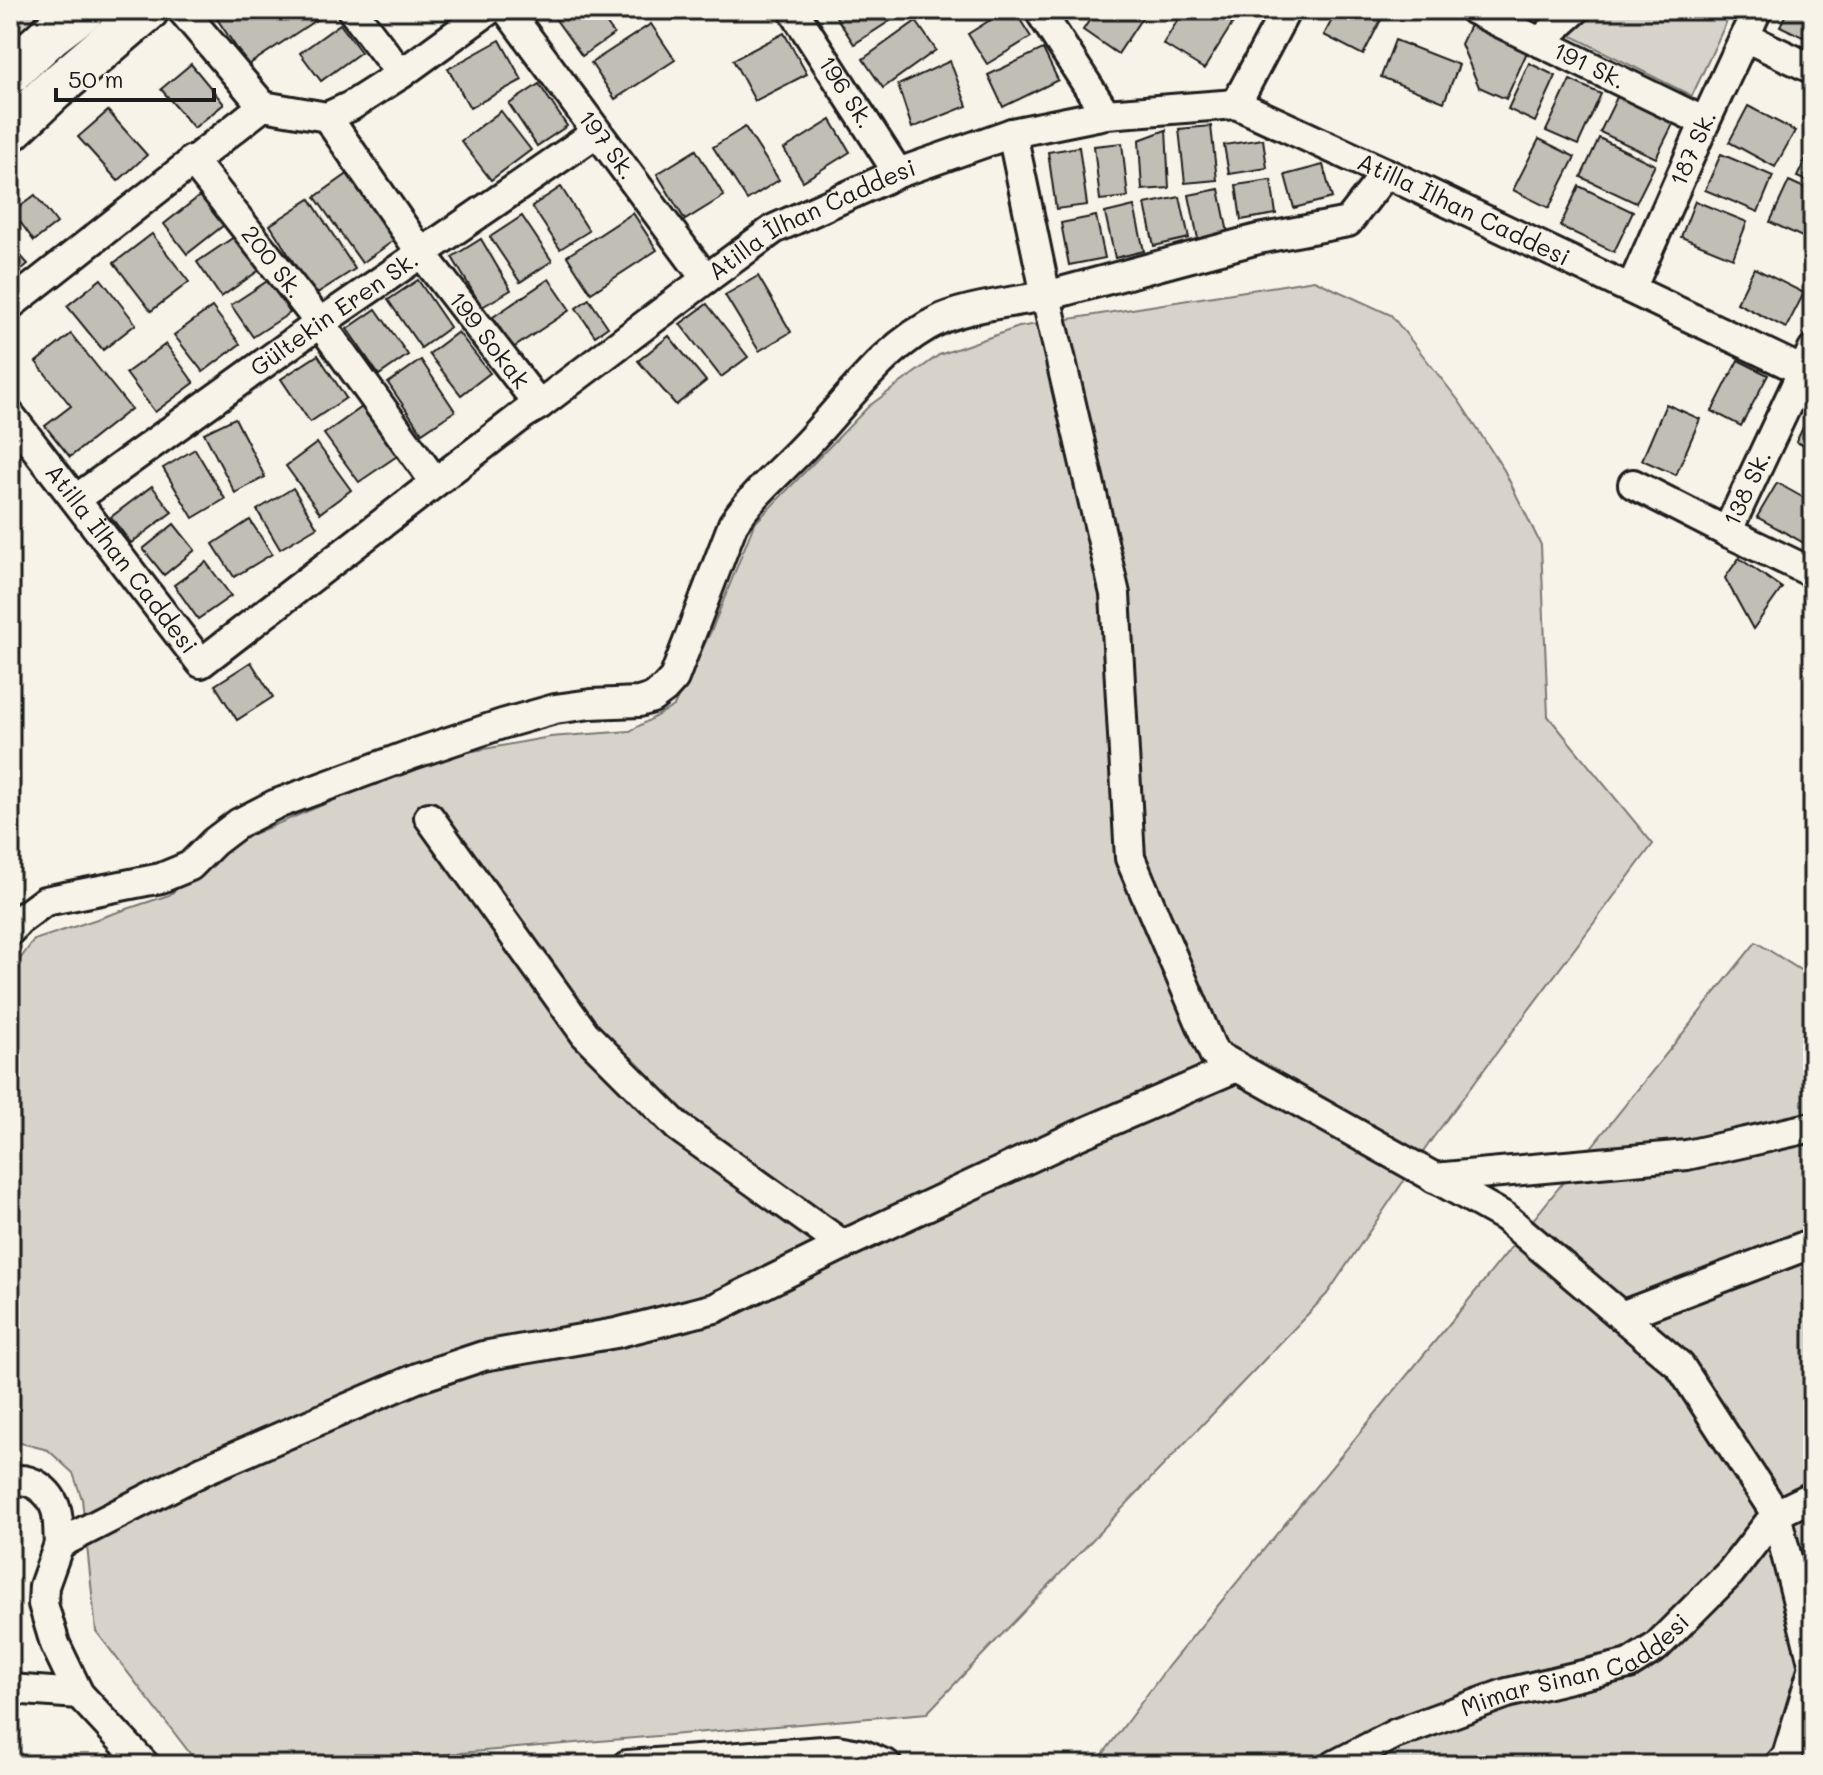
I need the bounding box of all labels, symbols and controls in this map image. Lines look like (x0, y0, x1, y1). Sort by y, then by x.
street label: 191 Sk. (1549, 34, 1631, 95)
street label: 196 Sk. (813, 49, 882, 134)
scale bar (56, 52, 214, 102)
text: 50 m (68, 63, 124, 94)
street label: 197 Sk. (572, 103, 644, 185)
street label: 187 Sk. (1662, 105, 1722, 190)
street label: Atilla İlhan Caddesi (1353, 145, 1575, 272)
street label: Atilla İlhan Caddesi (701, 151, 919, 286)
street label: 200 Sk. (235, 219, 312, 304)
street label: Gültekin Eren Sk. (243, 243, 424, 382)
street label: 199 Sokak (443, 285, 538, 394)
street label: 138 Sk. (1715, 445, 1777, 530)
street label: Atilla İlhan Caddesi (39, 457, 205, 660)
street label: Mimar Sinan Caddesi (1456, 1606, 1695, 1723)

